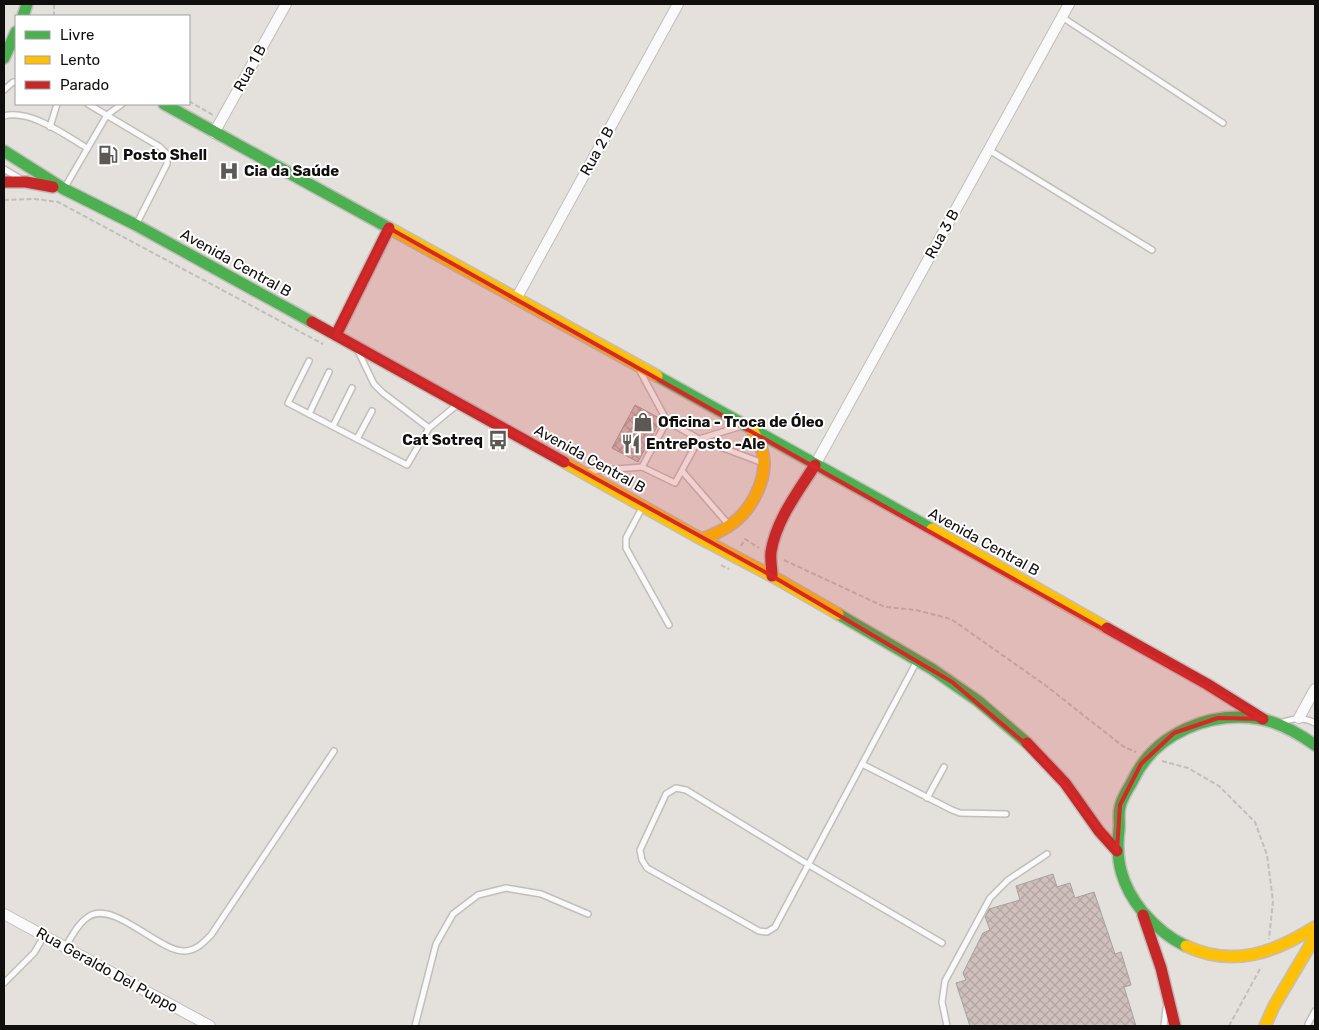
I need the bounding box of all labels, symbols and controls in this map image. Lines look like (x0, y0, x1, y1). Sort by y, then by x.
legend (15, 15, 190, 105)
text: Livre (60, 26, 94, 44)
street label: Rua 1 B (230, 41, 270, 95)
text: Lento (60, 51, 100, 69)
text: Parado (60, 76, 109, 94)
street label: Rua 2 B (576, 123, 618, 179)
fuel station icon: Posto Shell (97, 144, 119, 166)
place label: Posto Shell (123, 146, 207, 164)
hospital icon: Cia da Saúde (218, 160, 240, 182)
place label: Cia da Saúde (244, 162, 339, 180)
street label: Rua 3 B (921, 206, 963, 262)
street label: Avenida Central B (177, 225, 295, 301)
shop icon: Oficina - Troca de Óleo (632, 411, 654, 433)
place label: Oficina - Troca de Óleo (658, 413, 824, 431)
street label: Avenida Central B (531, 421, 649, 497)
bus stop icon: Cat Sotreq (487, 429, 509, 451)
place label: Cat Sotreq (402, 431, 483, 449)
restaurant icon: EntrePosto -Ale (620, 433, 642, 455)
place label: EntrePosto -Ale (646, 435, 766, 453)
street label: Avenida Central B (925, 504, 1043, 580)
street label: Rua Geraldo Del Puppo (33, 924, 181, 1016)

